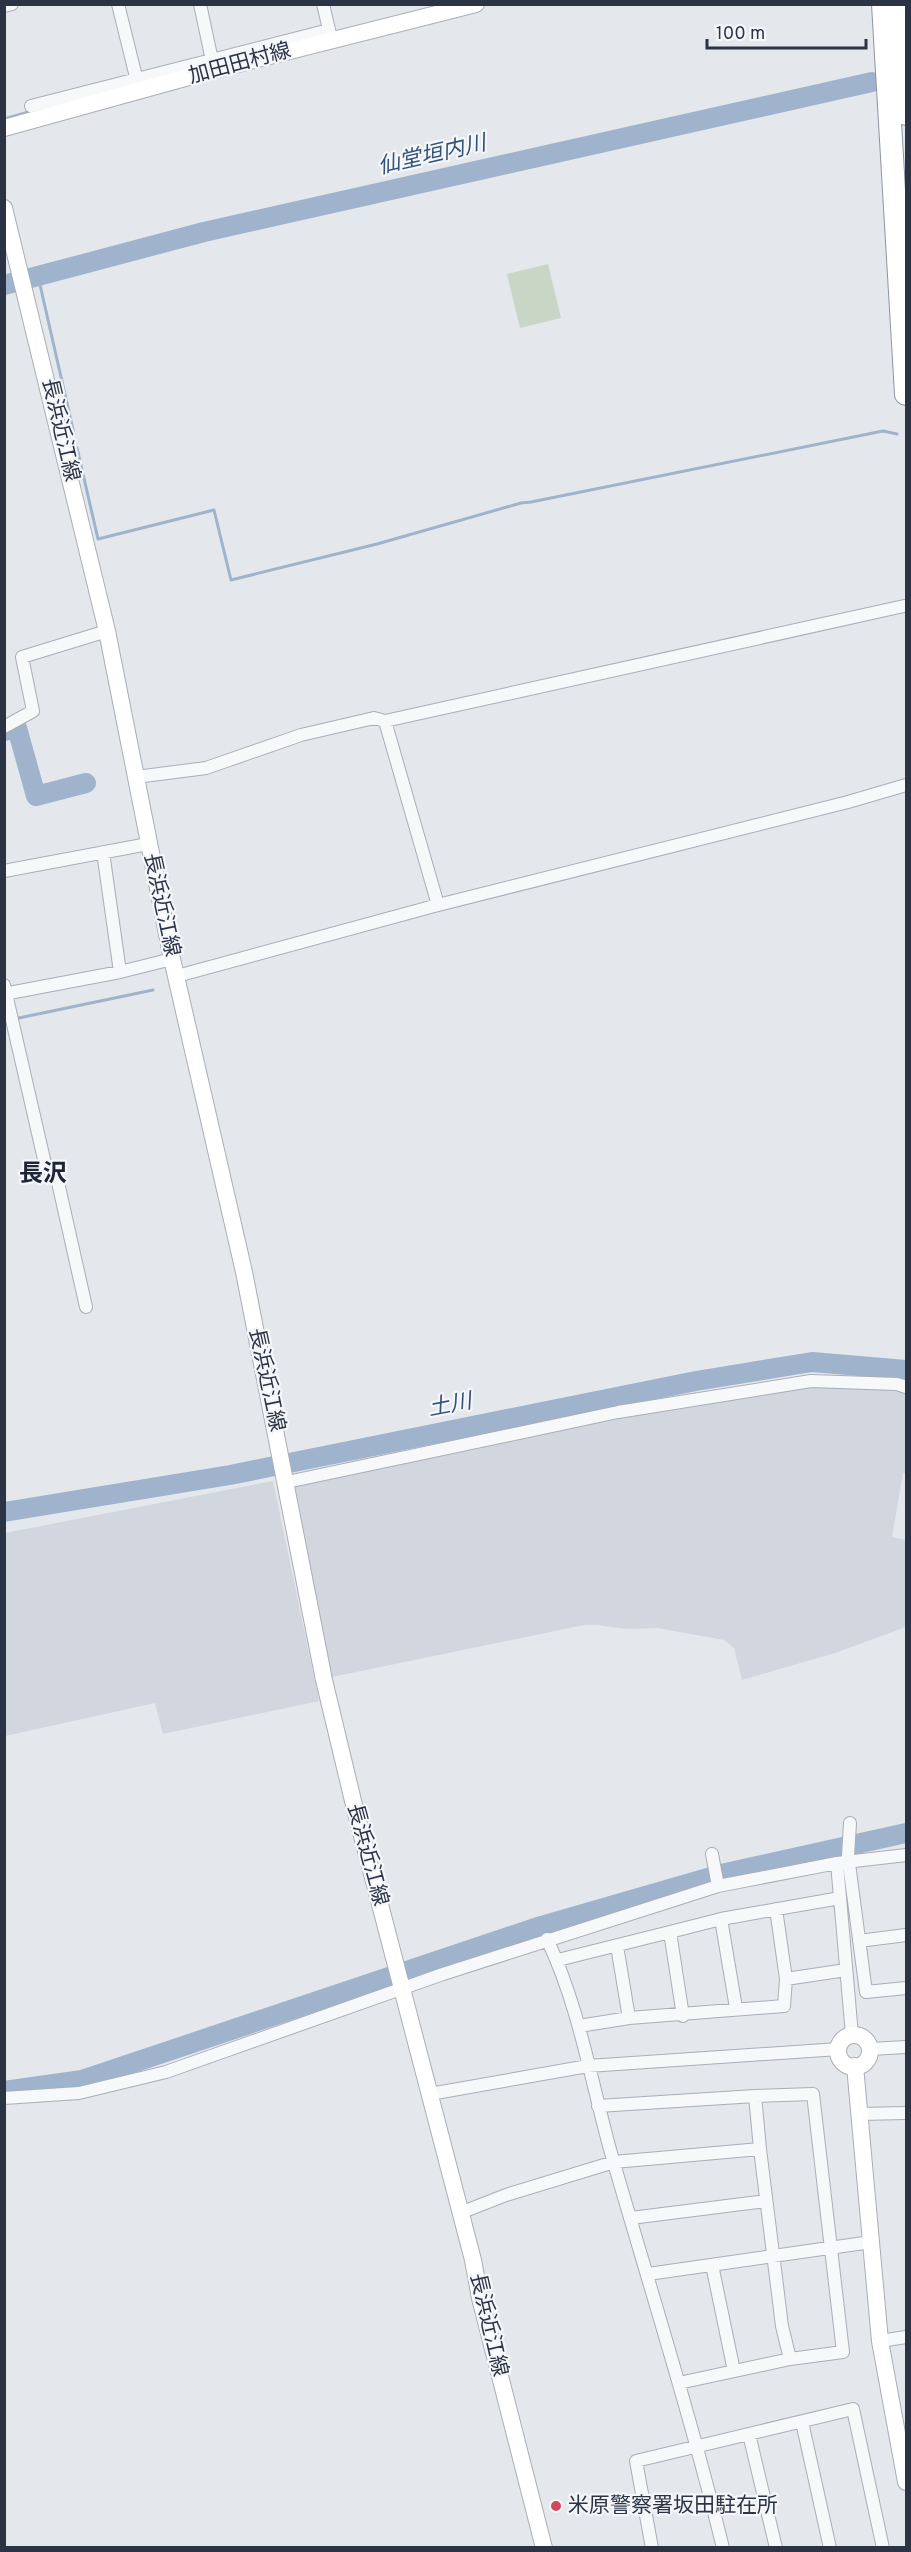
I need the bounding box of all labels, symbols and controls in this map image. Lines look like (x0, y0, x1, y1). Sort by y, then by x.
scale bar (707, 12, 866, 50)
text: 100 m (716, 23, 765, 46)
street label: 加田田村線 (186, 37, 294, 91)
water label: 仙堂垣内川 (375, 130, 491, 182)
street label: 長浜近江線 (35, 376, 85, 484)
street label: 長浜近江線 (137, 851, 185, 959)
district label: 長沢 (19, 1160, 67, 1190)
street label: 長浜近江線 (242, 1326, 290, 1434)
water label: 土川 (426, 1388, 476, 1423)
street label: 長浜近江線 (340, 1801, 394, 1909)
street label: 長浜近江線 (463, 2271, 513, 2379)
place label: 米原警察署坂田駐在所 (568, 2493, 778, 2520)
marker: 米原警察署坂田駐在所 (549, 2499, 563, 2513)

